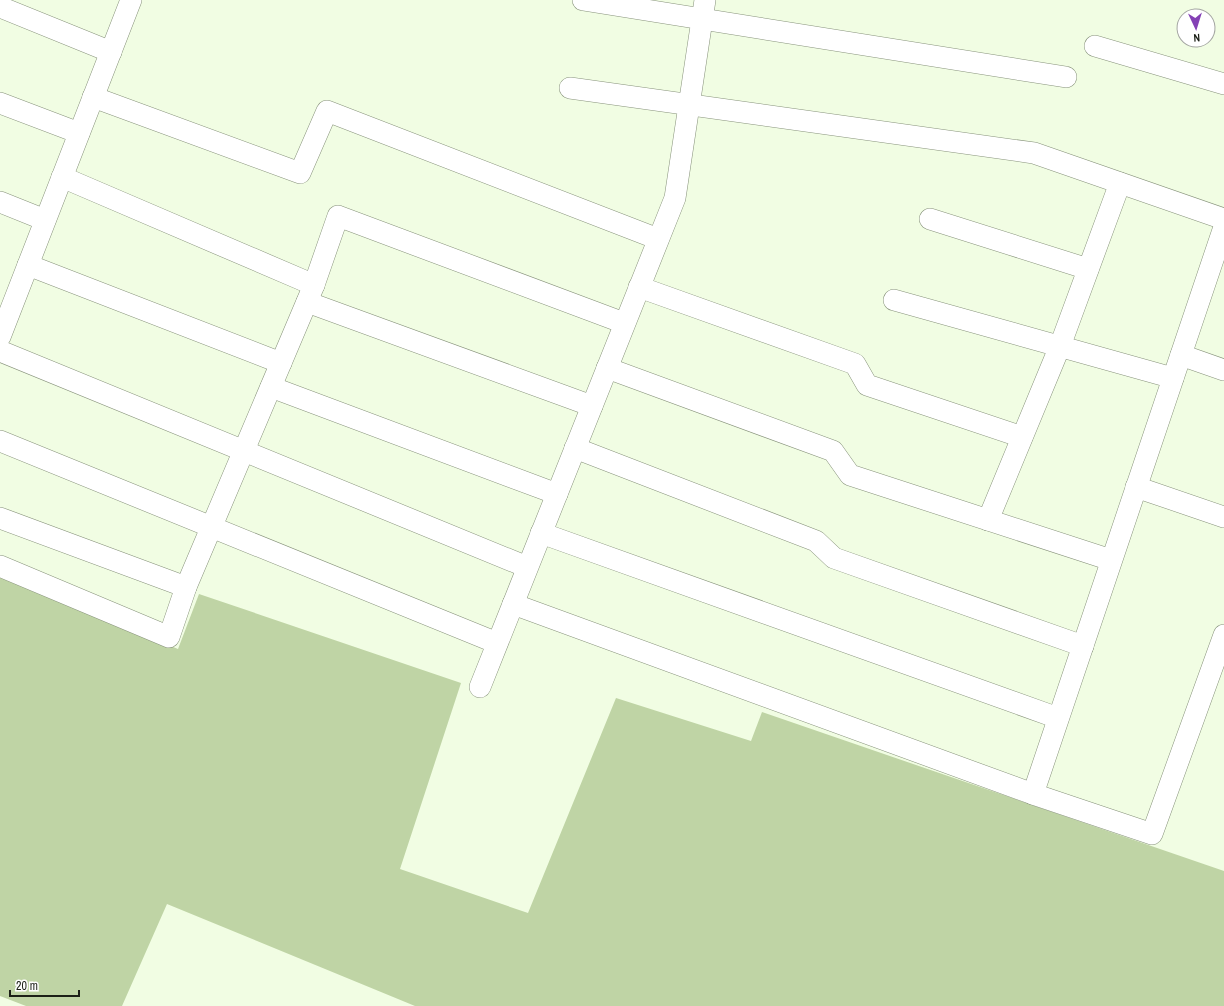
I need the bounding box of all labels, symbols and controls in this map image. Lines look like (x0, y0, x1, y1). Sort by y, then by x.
north arrow (1176, 8, 1216, 48)
text: N (1193, 31, 1200, 45)
scale bar (10, 972, 79, 998)
text: 20 m (16, 978, 38, 994)

